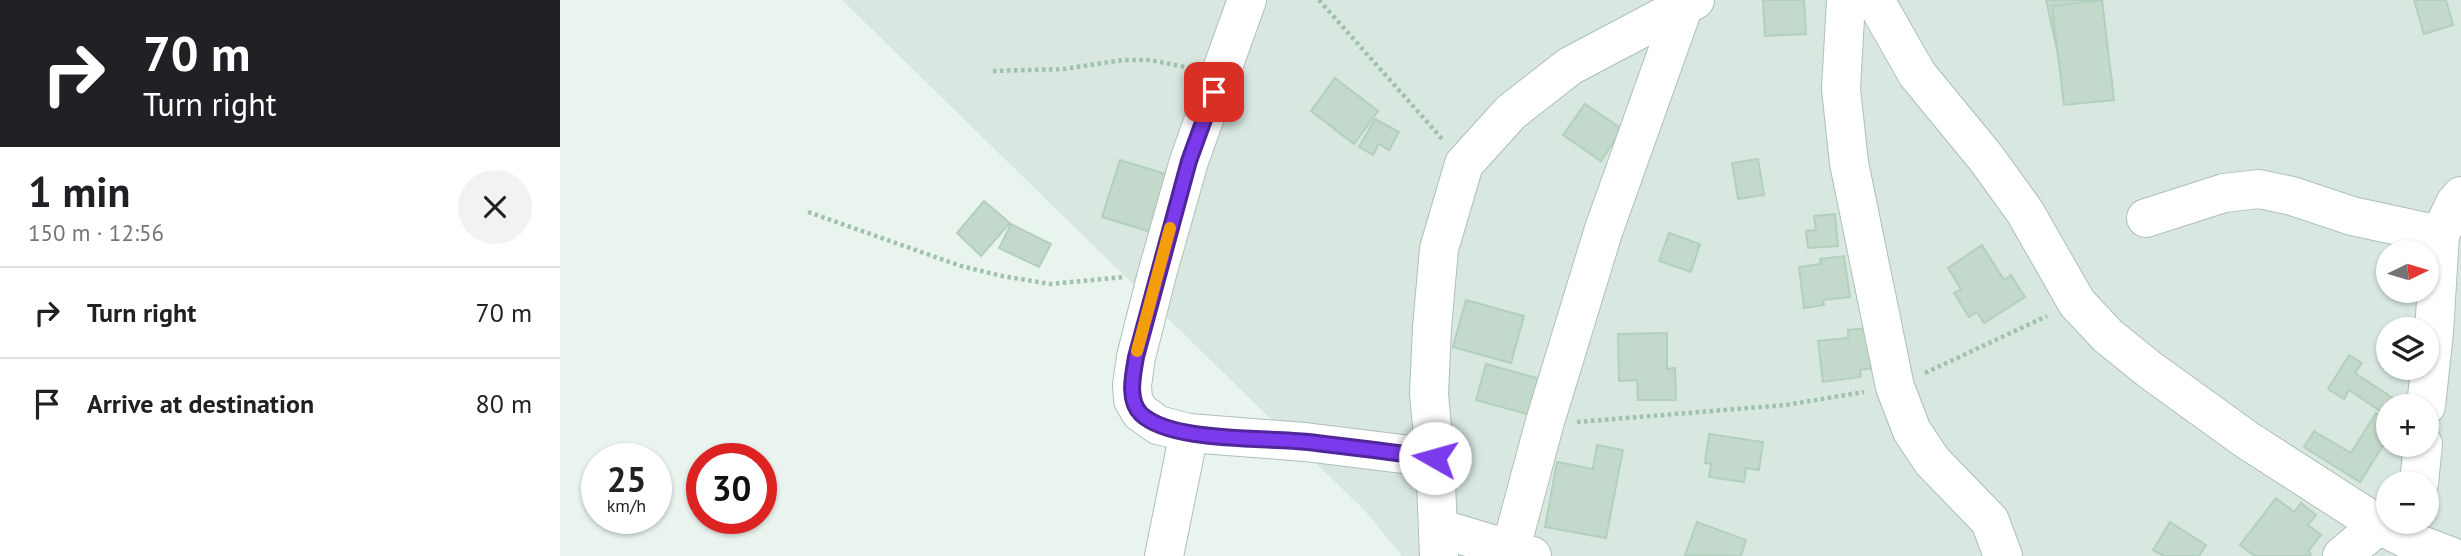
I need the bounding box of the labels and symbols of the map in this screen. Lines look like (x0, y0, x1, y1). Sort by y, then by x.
pin (1184, 62, 1244, 122)
north arrow (2376, 240, 2440, 303)
position arrow (1398, 421, 1472, 495)
speed limit sign: 30 (686, 443, 777, 534)

